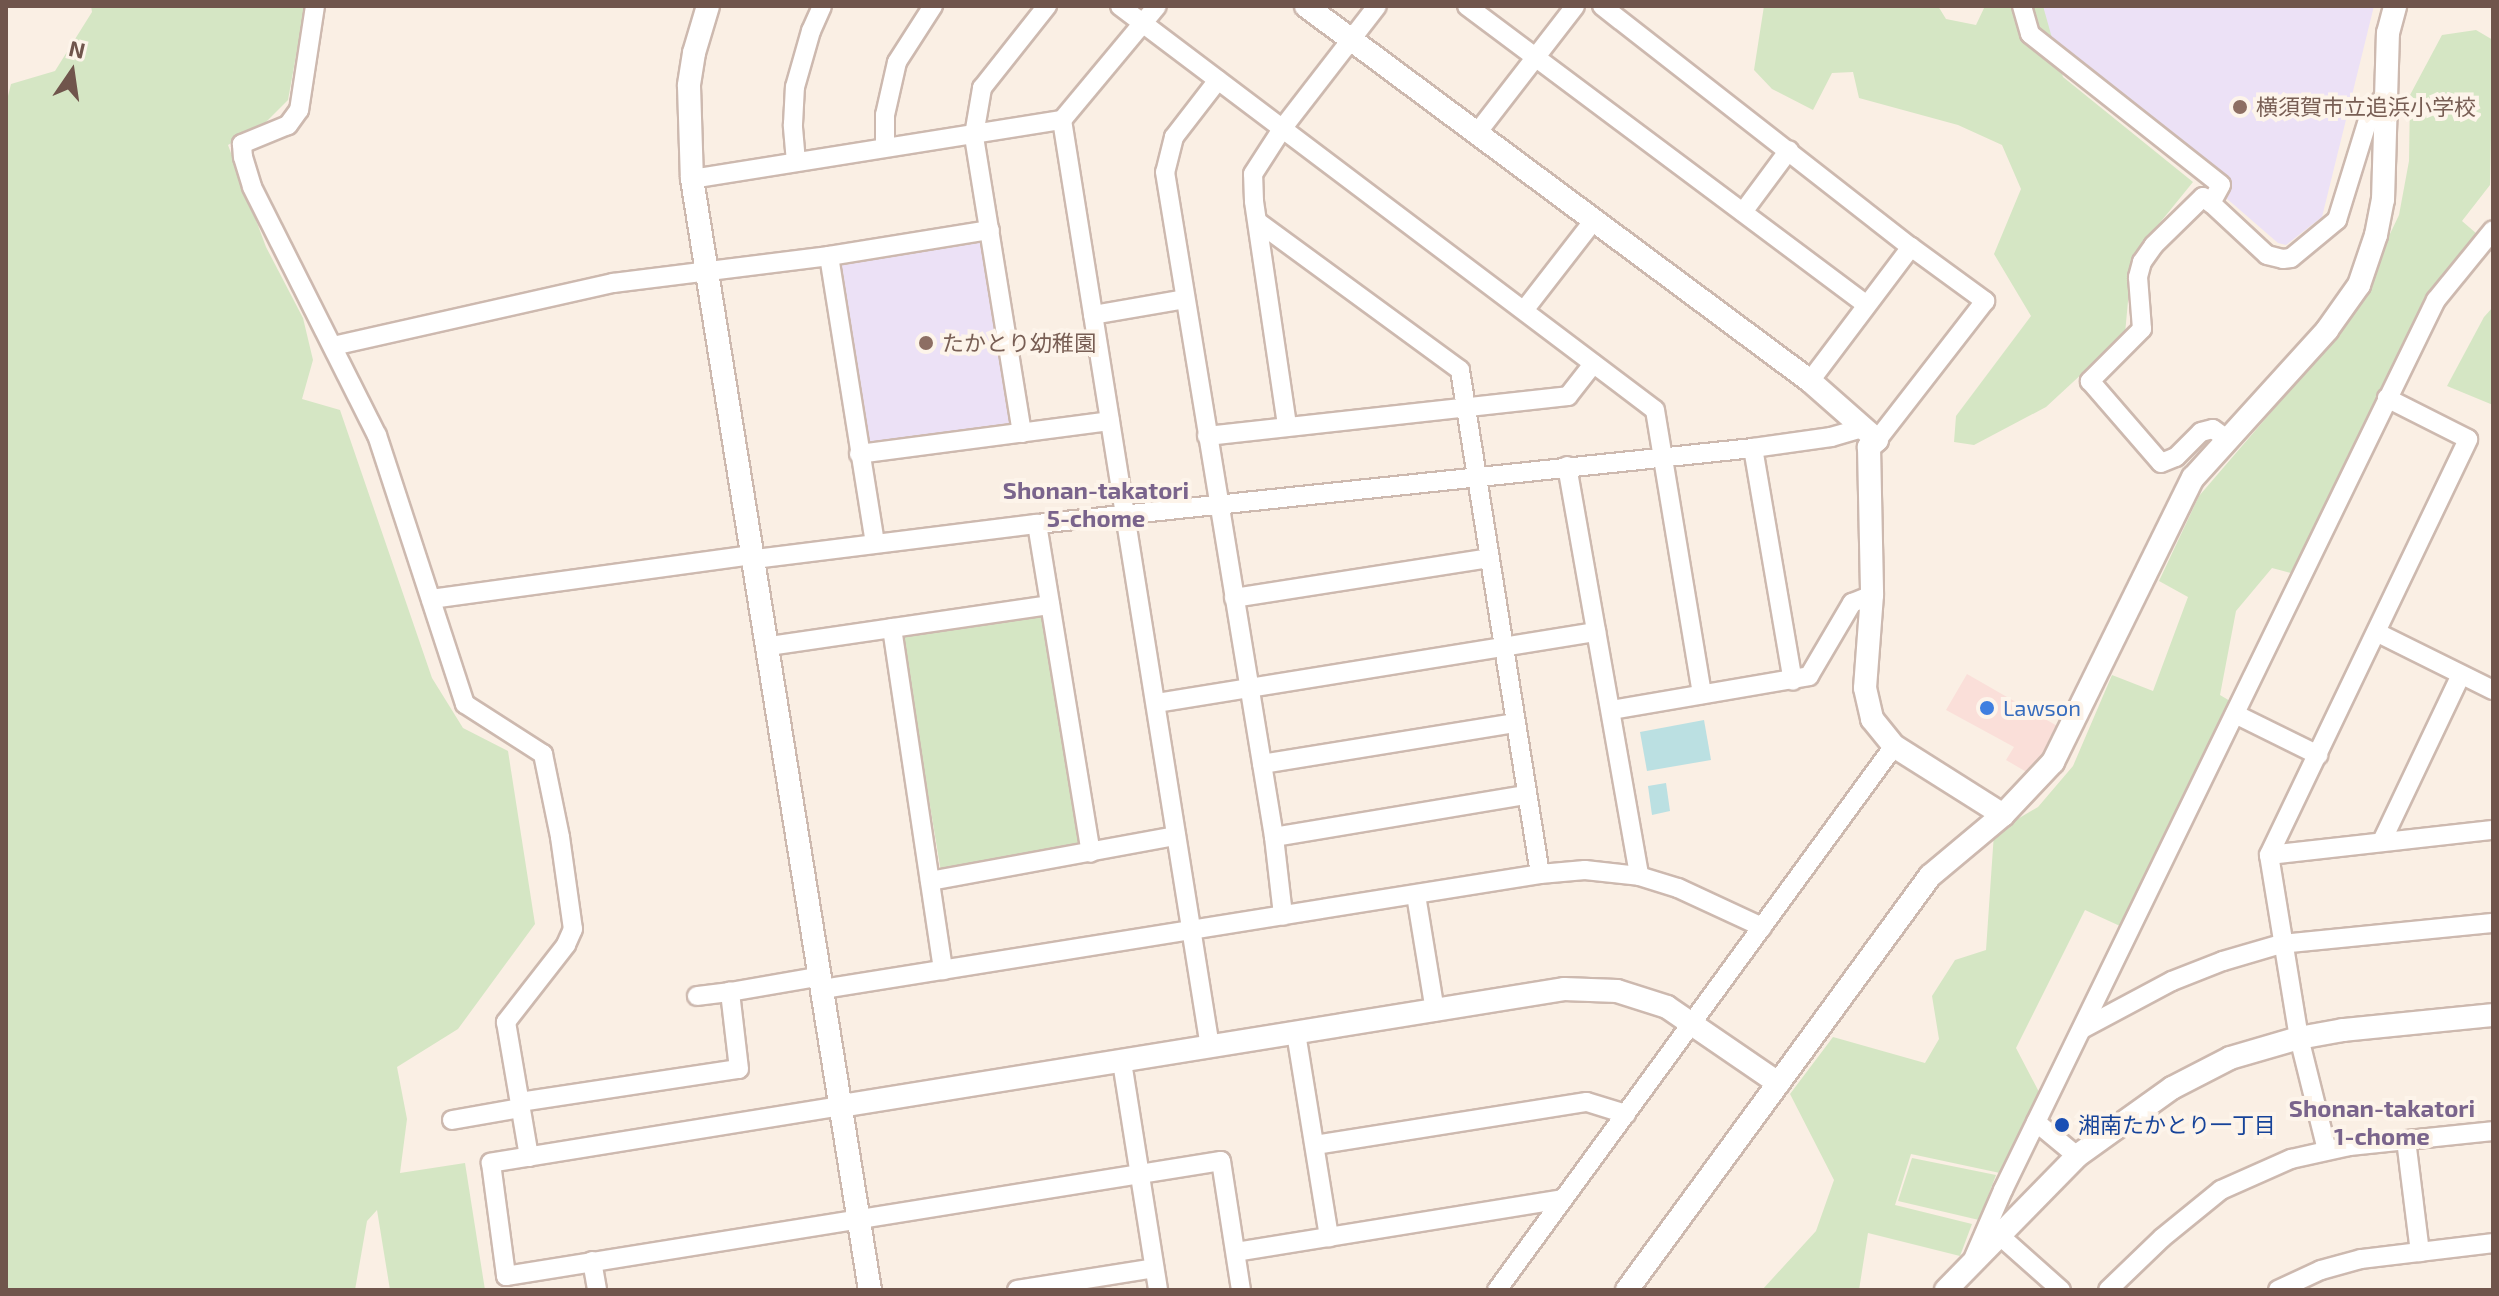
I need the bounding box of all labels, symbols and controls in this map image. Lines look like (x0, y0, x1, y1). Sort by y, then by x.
north arrow (32, 32, 112, 112)
text: N (67, 34, 88, 63)
place label: 横須賀市立追浜小学校 (2256, 94, 2476, 120)
marker: 横須賀市立追浜小学校 (2231, 98, 2249, 116)
place label: たかとり幼稚園 (942, 330, 1096, 356)
marker: たかとり幼稚園 (917, 334, 935, 352)
district label: Shonan-takatori 5-chome (1003, 476, 1189, 532)
place label: Lawson (2003, 695, 2081, 721)
marker: Lawson (1978, 699, 1996, 717)
district label: Shonan-takatori 1-chome (2289, 1094, 2475, 1150)
place label: 湘南たかとり一丁目 (2078, 1112, 2276, 1138)
marker: 湘南たかとり一丁目 (2053, 1116, 2071, 1134)

